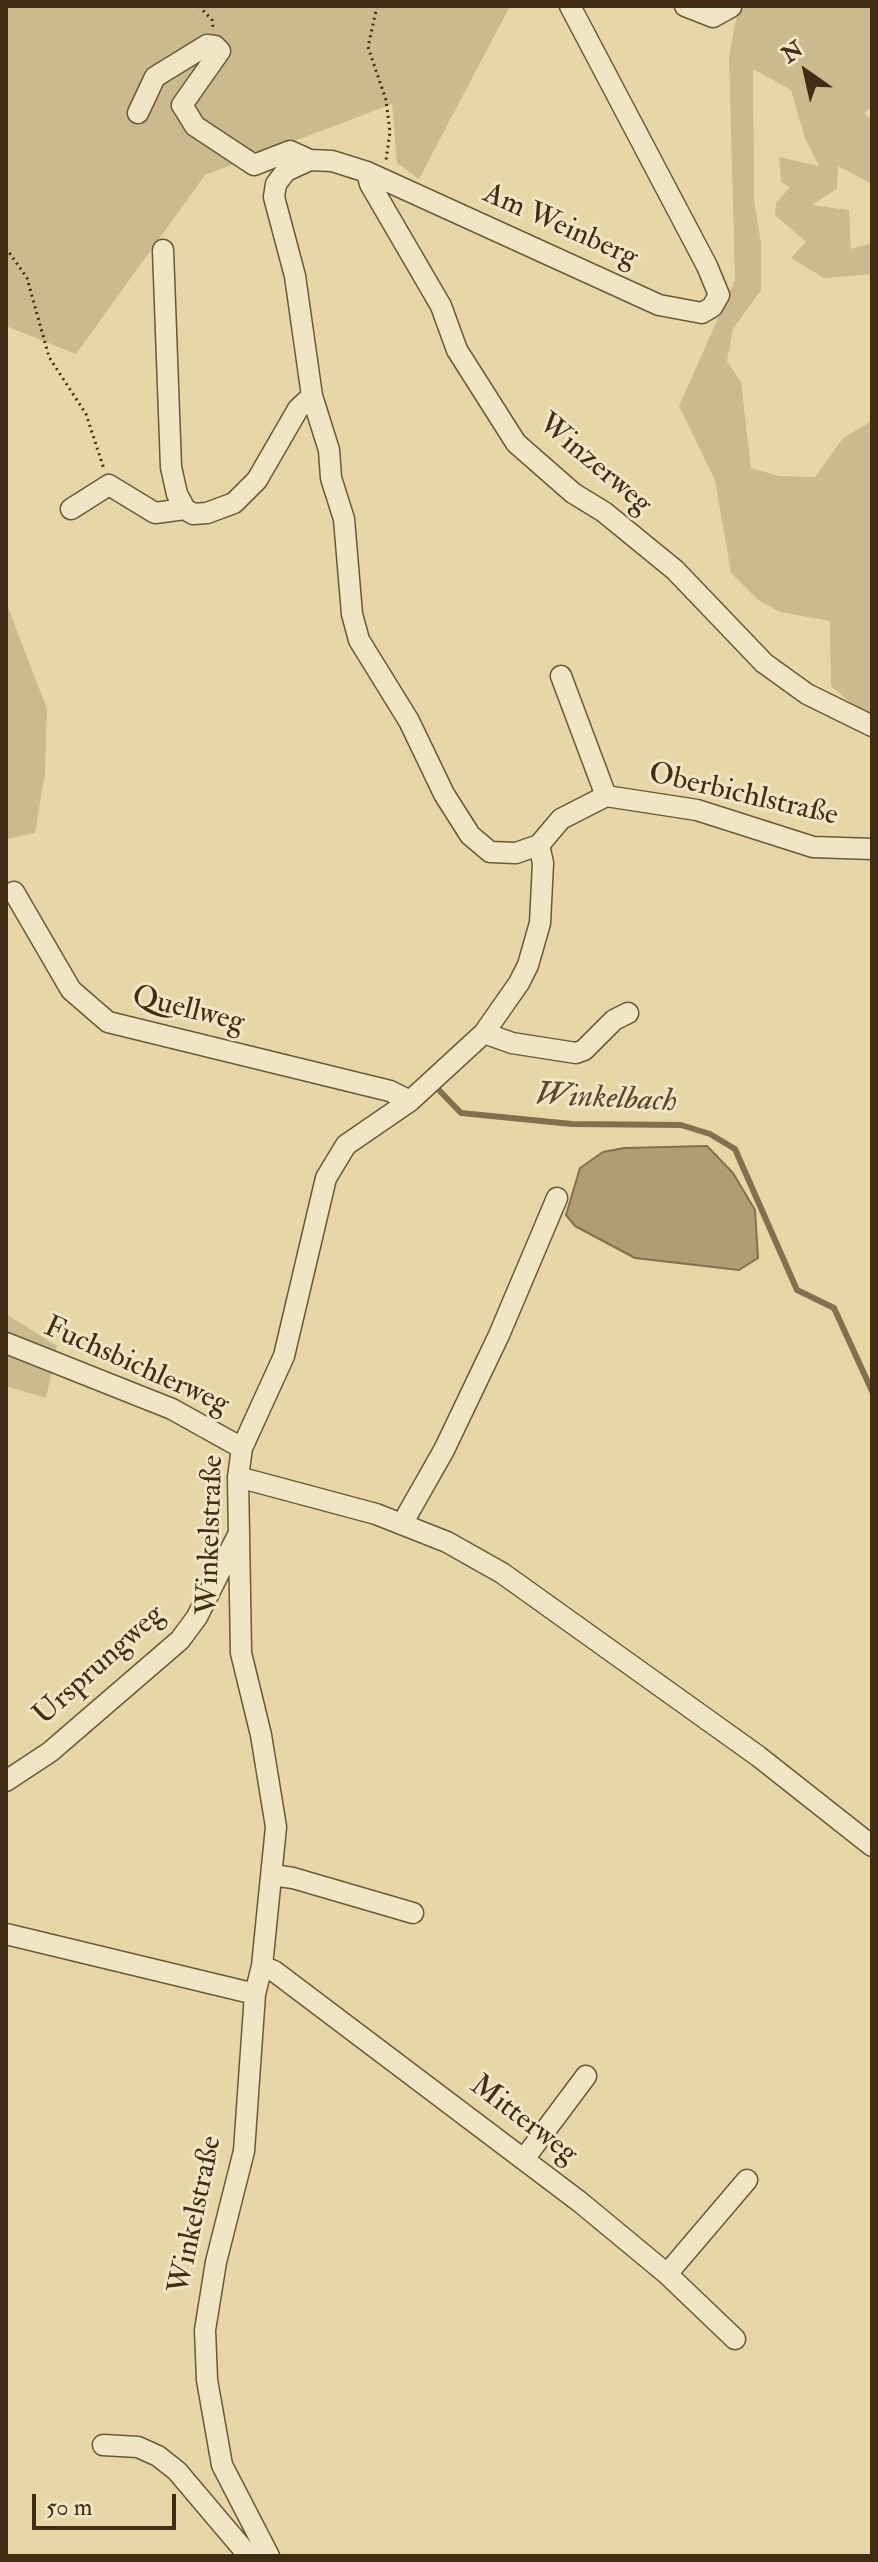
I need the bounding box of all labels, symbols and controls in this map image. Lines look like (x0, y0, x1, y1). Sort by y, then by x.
north arrow (766, 32, 846, 112)
text: N (777, 35, 809, 69)
street label: Am Weinberg (477, 177, 643, 277)
street label: Winzerweg (530, 407, 658, 523)
street label: Oberbichlstraße (645, 757, 841, 835)
street label: Quellweg (128, 980, 248, 1042)
water label: Winkelbach (534, 1077, 678, 1123)
street label: Fuchsbichlerweg (38, 1310, 234, 1424)
street label: Winkelstraße (191, 1454, 233, 1616)
street label: Ursprungweg (27, 1598, 173, 1734)
street label: Mitterweg (462, 2069, 584, 2173)
street label: Winkelstraße (163, 2133, 231, 2297)
scale bar (36, 2478, 180, 2528)
text: 50 m (46, 2492, 92, 2523)

